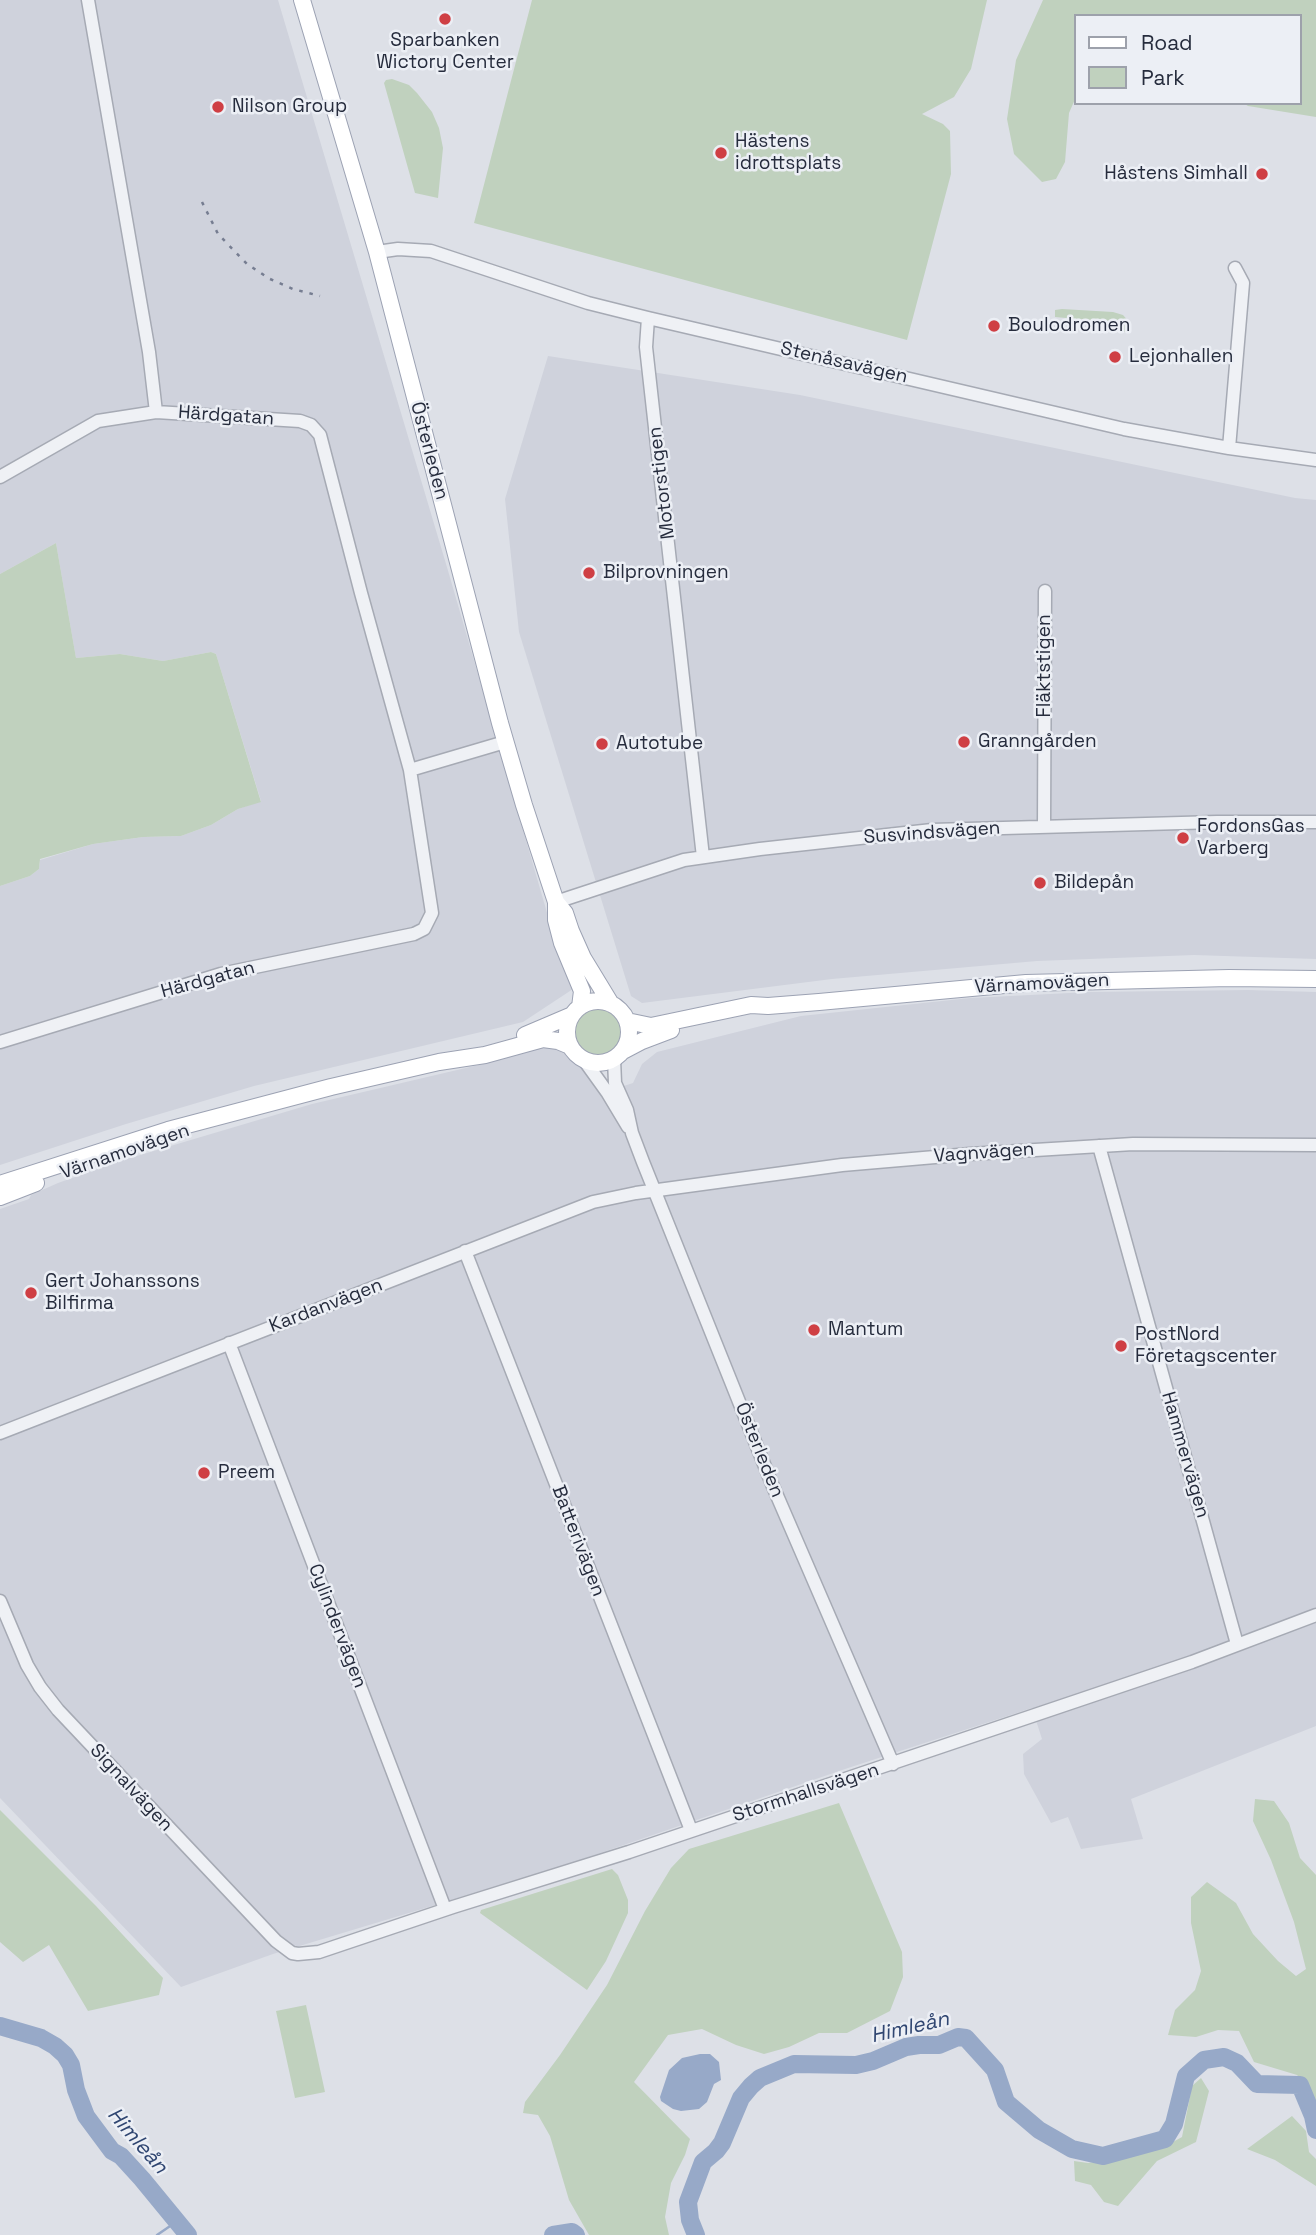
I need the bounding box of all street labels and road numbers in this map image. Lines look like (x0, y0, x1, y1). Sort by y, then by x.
street label: Stenåsavägen (778, 337, 910, 389)
street label: Österleden (405, 400, 453, 502)
street label: Härdgatan (177, 401, 275, 431)
street label: Motorstigen (644, 425, 680, 541)
street label: Fläktstigen (1034, 614, 1056, 718)
street label: Susvindsvägen (863, 817, 1001, 849)
street label: Härdgatan (159, 957, 257, 1003)
street label: Värnamovägen (974, 969, 1110, 999)
street label: Värnamovägen (57, 1119, 193, 1185)
street label: Vagnvägen (933, 1138, 1035, 1168)
street label: Kardanvägen (266, 1274, 386, 1338)
street label: Hammervägen (1156, 1389, 1214, 1521)
street label: Österleden (730, 1399, 788, 1501)
street label: Batterivägen (546, 1482, 610, 1600)
street label: Cylindervägen (303, 1561, 371, 1691)
street label: Signalvägen (85, 1739, 177, 1837)
street label: Stormhallsvägen (730, 1759, 882, 1827)

